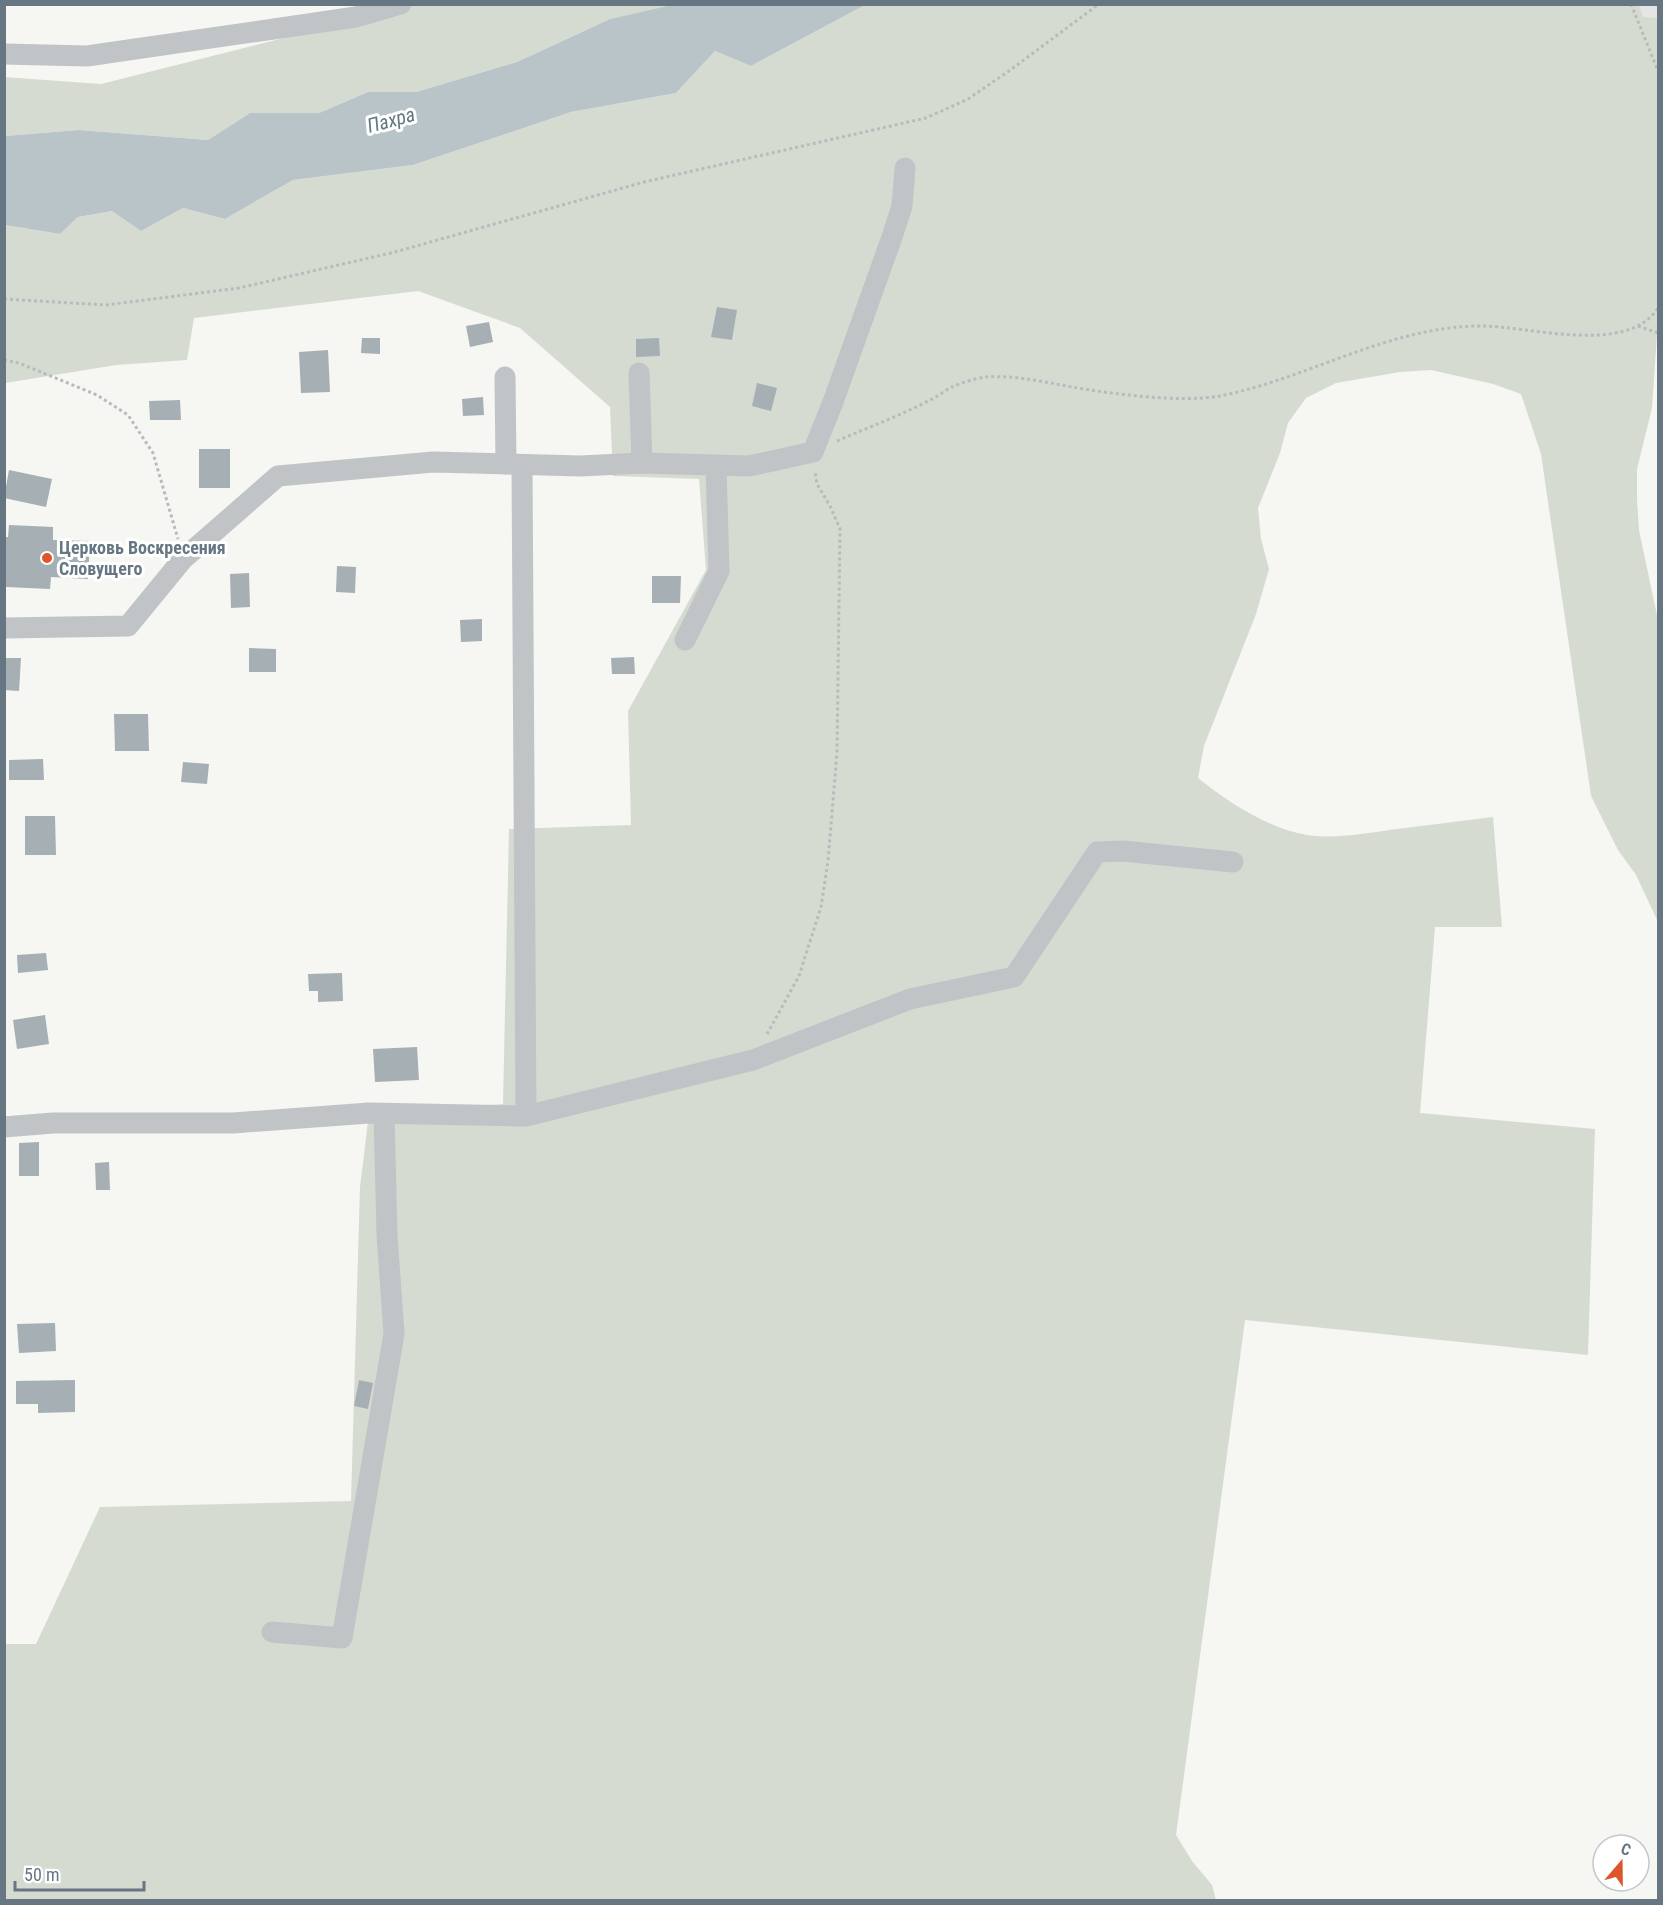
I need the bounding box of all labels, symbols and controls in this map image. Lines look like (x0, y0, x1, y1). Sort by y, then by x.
water label: Пахра (364, 102, 418, 138)
place label: Церковь Воскресения Словущего (59, 537, 226, 579)
marker: Церковь Воскресения Словущего (40, 551, 54, 565)
north arrow (1591, 1833, 1651, 1893)
text: С (1618, 1839, 1633, 1860)
scale bar (15, 1854, 144, 1892)
text: 50 m (24, 1864, 59, 1885)

